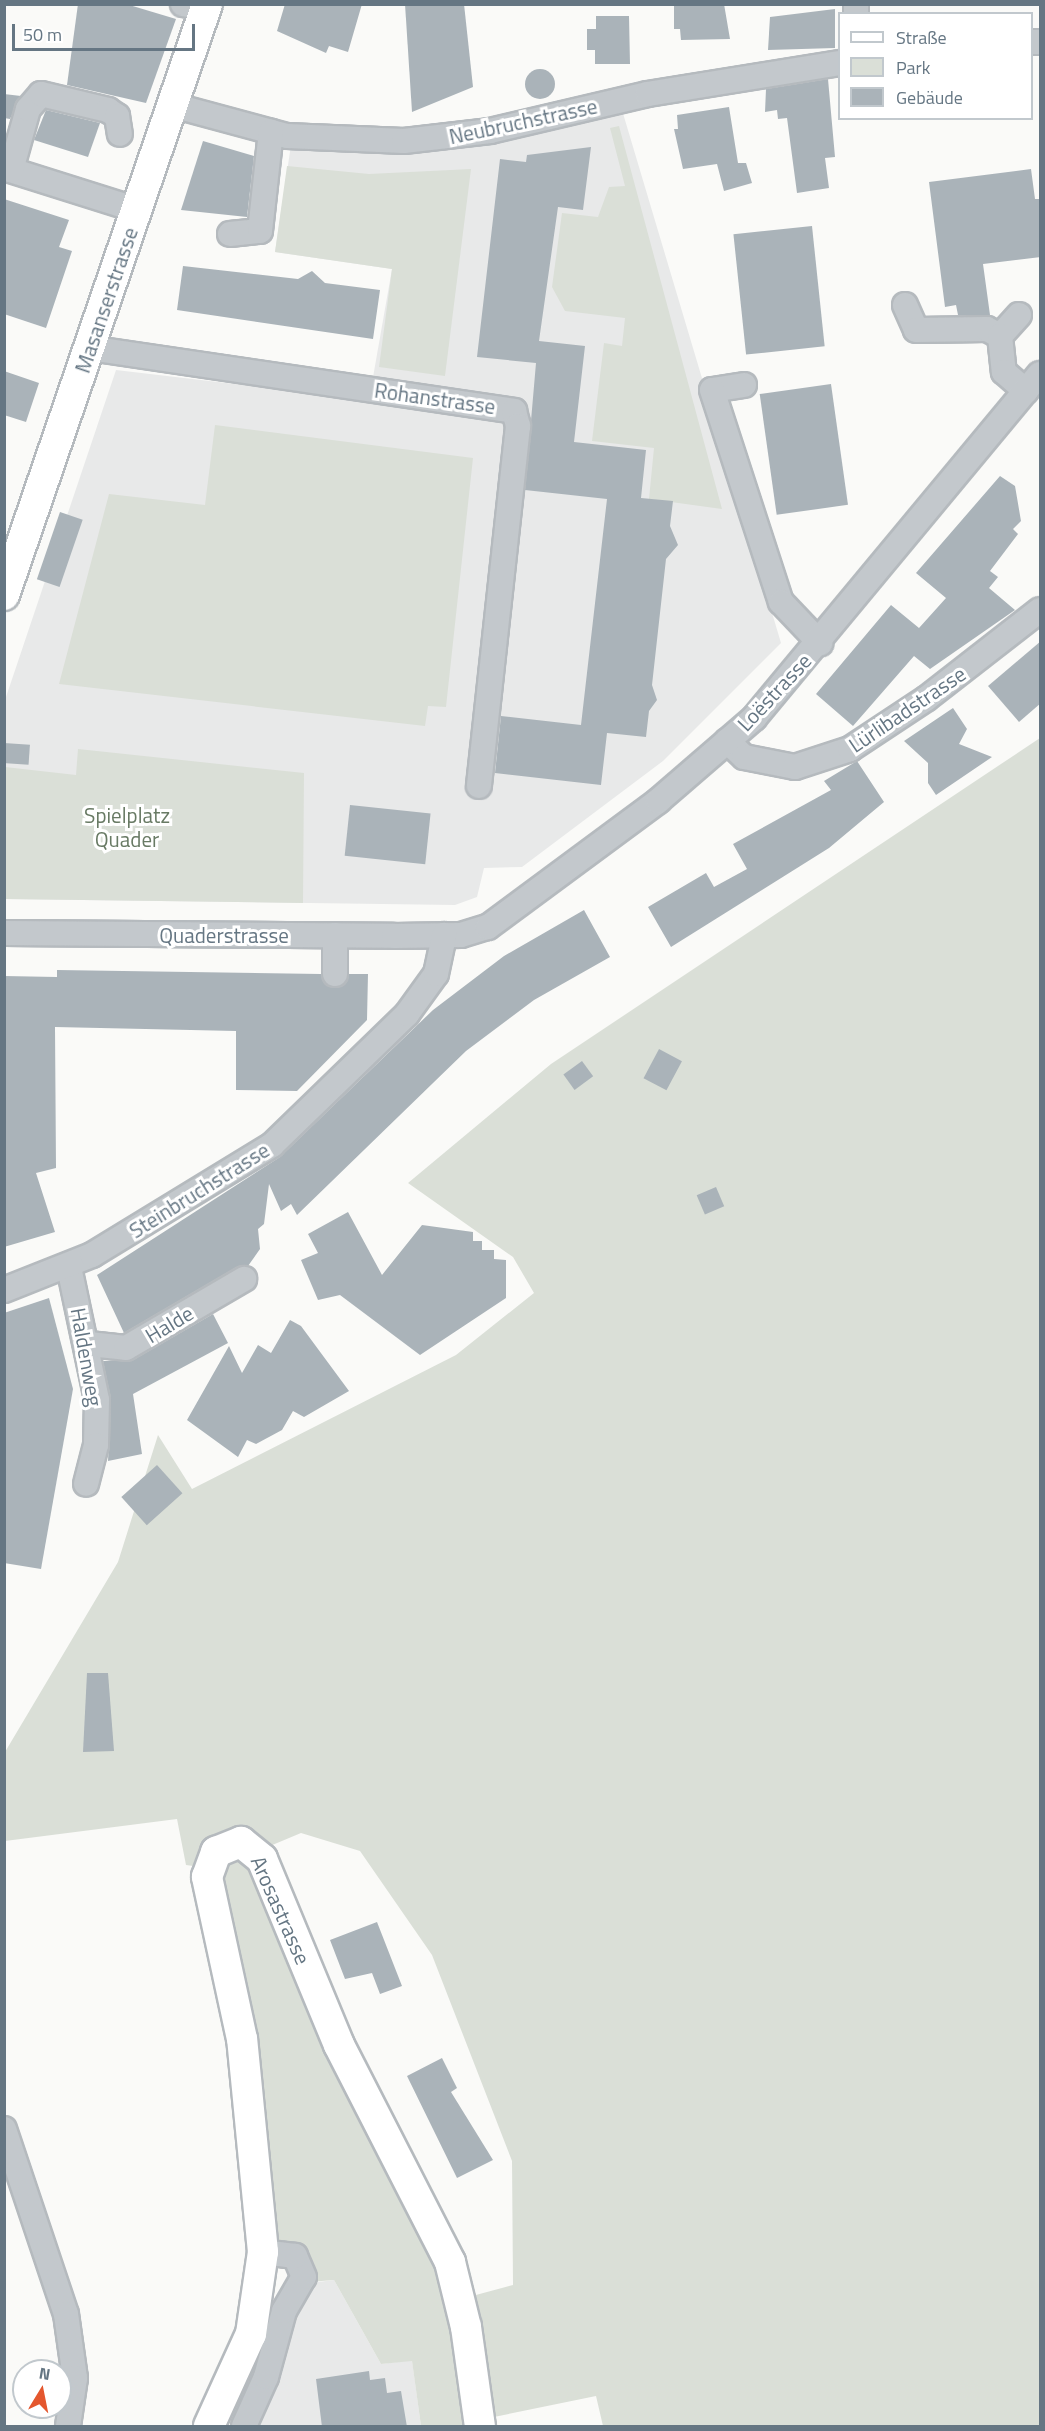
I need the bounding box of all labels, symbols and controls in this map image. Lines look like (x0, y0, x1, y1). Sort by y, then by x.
scale bar (15, 12, 198, 50)
legend (838, 12, 1033, 120)
text: 50 m (23, 21, 62, 48)
text: Straße (896, 24, 947, 51)
text: Park (896, 54, 930, 81)
text: Gebäude (896, 84, 963, 111)
street label: Neubruchstrasse (447, 93, 599, 149)
street label: Masanserstrasse (69, 224, 143, 376)
street label: Rohanstrasse (373, 377, 497, 419)
street label: Loëstrasse (732, 648, 816, 736)
street label: Lürlibadstrasse (844, 661, 970, 757)
park label: Spielplatz Quader (84, 802, 170, 852)
street label: Quaderstrasse (159, 922, 289, 948)
street label: Steinbruchstrasse (124, 1137, 274, 1243)
street label: Halde (141, 1300, 197, 1348)
street label: Haldenweg (66, 1306, 108, 1408)
street label: Arosastrasse (246, 1852, 316, 1968)
north arrow (12, 2359, 72, 2419)
text: N (37, 2360, 52, 2386)

